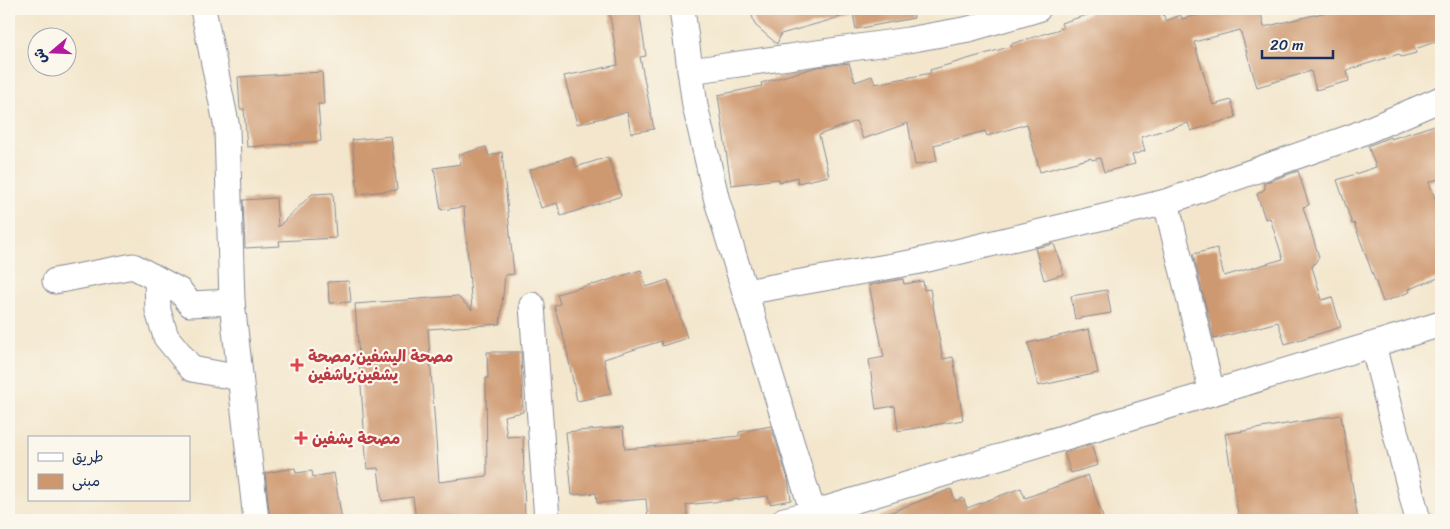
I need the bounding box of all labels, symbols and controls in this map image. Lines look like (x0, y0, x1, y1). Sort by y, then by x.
north arrow (28, 28, 78, 78)
scale bar (1262, 28, 1334, 60)
text: 20 m (1270, 32, 1304, 58)
text: ش (26, 45, 55, 67)
place label: مصحة اليشفين;مصحة يشفين;ياشفين (308, 342, 453, 389)
marker: مصحة اليشفين;مصحة يشفين;ياشفين (290, 358, 304, 372)
place label: مصحة يشفين (312, 424, 400, 453)
marker: مصحة يشفين (294, 431, 308, 445)
legend (28, 436, 190, 502)
text: طريق (72, 444, 104, 470)
text: مبنى (72, 468, 100, 494)

